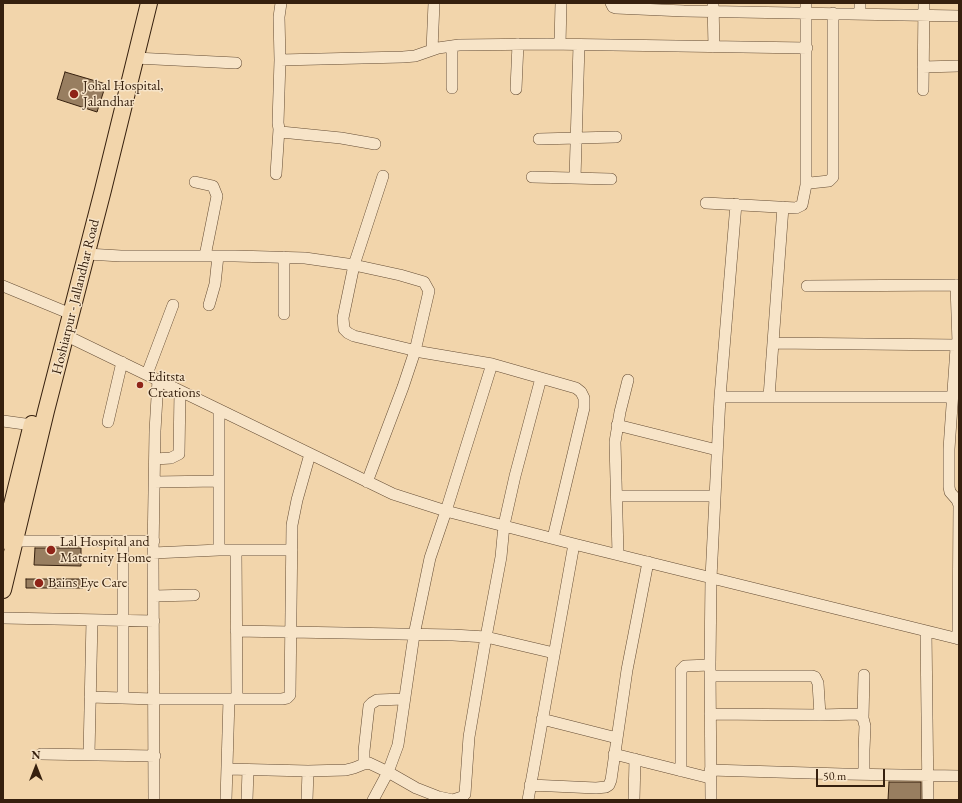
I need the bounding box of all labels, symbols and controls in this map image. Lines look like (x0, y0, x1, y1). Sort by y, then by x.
place label: Johal Hospital, Jalandhar (83, 78, 163, 110)
marker: Johal Hospital, Jalandhar (68, 88, 80, 100)
street label: Hoshiarpur - Jallandhar Road (49, 218, 103, 376)
place label: Editsta Creations (148, 369, 200, 402)
marker: Editsta Creations (135, 380, 145, 390)
place label: Lal Hospital and Maternity Home (60, 534, 151, 566)
marker: Lal Hospital and Maternity Home (45, 544, 57, 556)
place label: Bains Eye Care (48, 575, 127, 591)
marker: Bains Eye Care (33, 577, 45, 589)
north arrow (16, 747, 56, 787)
text: N (32, 748, 40, 762)
scale bar (818, 761, 887, 787)
text: 50 m (823, 768, 846, 784)

